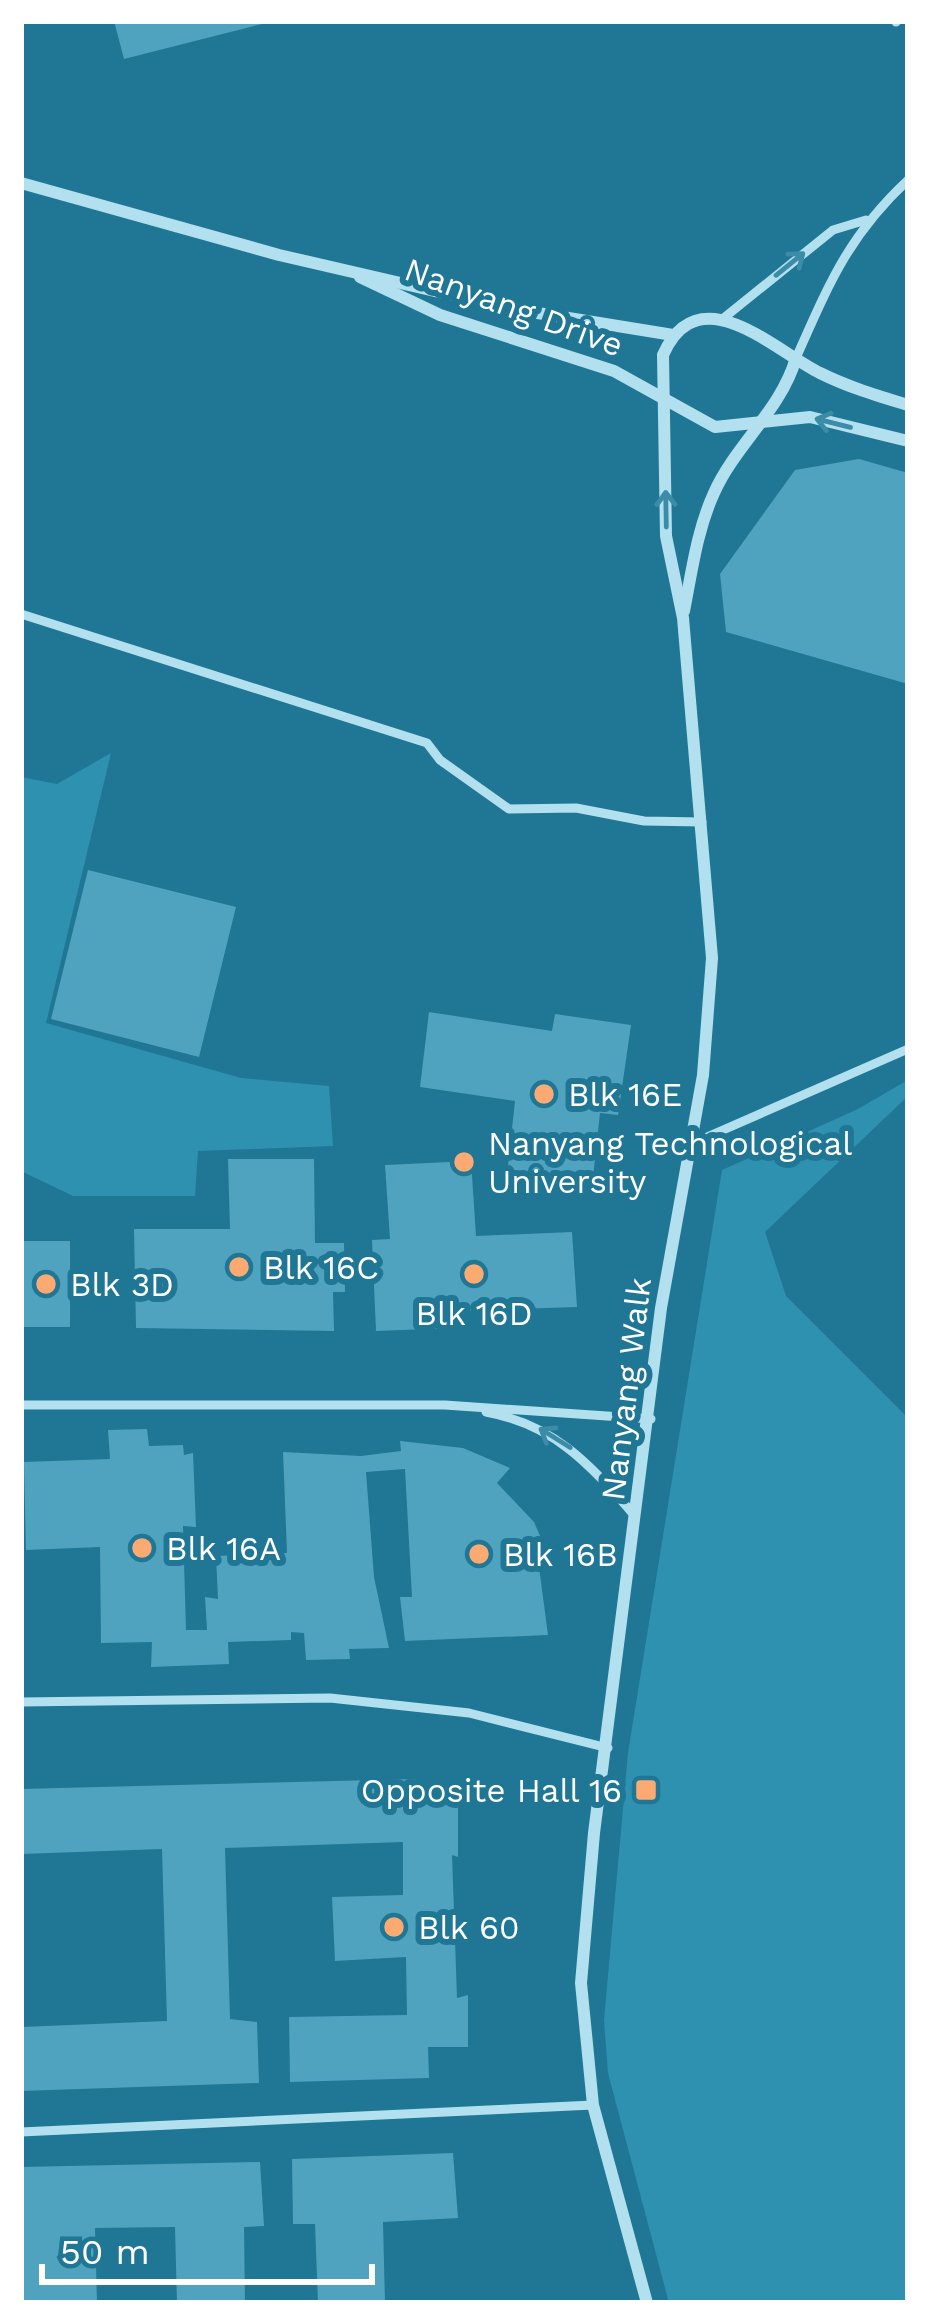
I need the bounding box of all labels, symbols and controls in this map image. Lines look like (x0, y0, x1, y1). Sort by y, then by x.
street label: Nanyang Drive (400, 249, 628, 365)
one-way arrow (774, 251, 805, 278)
one-way arrow (815, 410, 853, 432)
one-way arrow (655, 490, 677, 529)
place label: Blk 16E (568, 1075, 682, 1114)
marker: Blk 16E (531, 1081, 557, 1107)
place label: Nanyang Technological University (488, 1124, 852, 1201)
marker: Nanyang Technological University (451, 1149, 477, 1175)
place label: Blk 16C (263, 1248, 379, 1287)
marker: Blk 16C (226, 1254, 252, 1280)
marker: Blk 16D (461, 1261, 487, 1287)
place label: Blk 3D (70, 1265, 174, 1304)
marker: Blk 3D (33, 1271, 59, 1297)
street label: Nanyang Walk (593, 1275, 659, 1503)
place label: Blk 16D (416, 1294, 532, 1333)
one-way arrow (539, 1425, 573, 1450)
place label: Blk 16A (166, 1529, 281, 1568)
marker: Blk 16A (129, 1535, 155, 1561)
place label: Blk 16B (503, 1535, 618, 1574)
marker: Blk 16B (466, 1541, 492, 1567)
place label: Opposite Hall 16 (361, 1771, 622, 1810)
marker: Opposite Hall 16 (633, 1777, 659, 1803)
place label: Blk 60 (418, 1908, 519, 1947)
marker: Blk 60 (381, 1914, 407, 1940)
scale bar (42, 2210, 372, 2284)
text: 50 m (60, 2231, 150, 2273)

